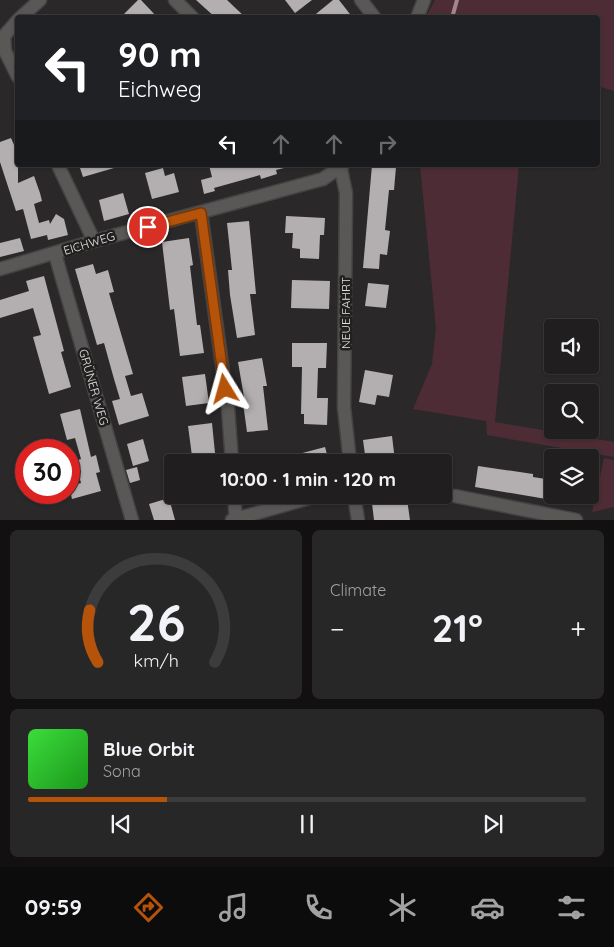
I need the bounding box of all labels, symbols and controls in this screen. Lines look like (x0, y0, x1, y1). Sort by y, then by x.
text: 90 m (118, 32, 201, 76)
icon: left (35, 35, 100, 100)
text: Eichweg (118, 75, 202, 103)
icon: left (214, 130, 242, 158)
icon: ahead (267, 130, 295, 158)
icon: ahead (320, 130, 348, 158)
icon: right (373, 130, 401, 158)
pin (127, 206, 169, 248)
icon: arrive (134, 213, 162, 241)
street label: EICHWEG (61, 228, 117, 258)
street label: NEUE FAHRT (338, 277, 353, 349)
map controls (544, 319, 599, 504)
button: sound (544, 319, 599, 374)
street label: GRÜNER WEG (76, 347, 112, 427)
position arrow (198, 362, 250, 414)
button: search (544, 384, 599, 439)
speed limit sign: 30 (15, 439, 80, 504)
button: layers (544, 449, 599, 504)
text: 10:00 · 1 min · 120 m (220, 467, 396, 491)
text: Climate (330, 580, 386, 600)
text: 26 (127, 589, 185, 654)
text: 21° (432, 604, 483, 652)
text: − (330, 611, 345, 646)
text: + (570, 611, 586, 646)
text: km/h (133, 649, 179, 671)
text: Blue Orbit (103, 737, 195, 761)
text: Sona (103, 761, 141, 781)
icon: previous (107, 810, 135, 838)
icon: pause (293, 810, 321, 838)
icon: next (479, 810, 507, 838)
icon: directions (131, 890, 166, 925)
icon: music (216, 890, 251, 925)
icon: phone (301, 890, 336, 925)
icon: climate (385, 890, 420, 925)
icon: car (470, 890, 505, 925)
icon: filters (554, 890, 589, 925)
text: 09:59 (25, 893, 82, 921)

